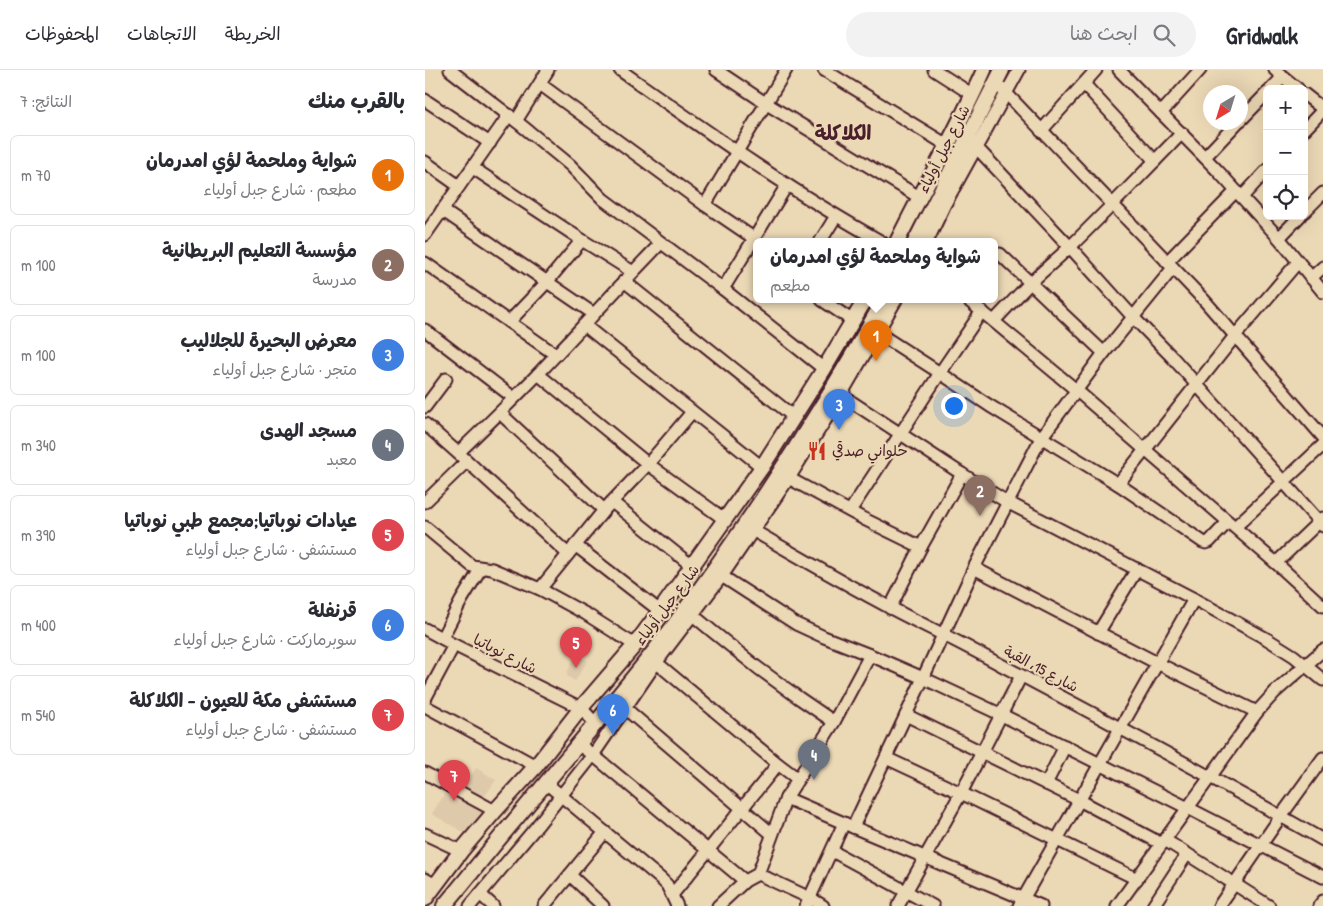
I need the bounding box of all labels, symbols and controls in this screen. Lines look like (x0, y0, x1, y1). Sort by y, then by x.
search box (846, 12, 1196, 57)
text: Gridwalk (1226, 19, 1298, 51)
text: ابحث هنا (1070, 20, 1138, 46)
text: المحفوظات (25, 21, 99, 46)
text: الاتجاهات (127, 21, 197, 46)
text: الخريطة (225, 21, 281, 46)
icon: search (1150, 21, 1178, 49)
north arrow (1203, 85, 1248, 130)
map controls (1263, 85, 1308, 220)
button: + (1263, 85, 1308, 130)
text: بالقرب منك (308, 86, 405, 115)
text: النتائج: 7 (20, 90, 72, 112)
street label: شارع جبل أولياء (912, 101, 975, 196)
district label: الكلاكلة (814, 119, 872, 146)
button: − (1263, 130, 1308, 175)
text: شواية وملحمة لؤي امدرمان (146, 147, 357, 173)
text: 70 m (21, 164, 51, 186)
text: 1 (385, 164, 391, 186)
button: locate (1263, 175, 1308, 220)
text: مطعم · شارع جبل أولياء (203, 178, 357, 200)
text: مؤسسة التعليم البريطانية (162, 237, 357, 263)
popup (753, 238, 998, 303)
text: شواية وملحمة لؤي امدرمان (770, 243, 981, 269)
text: 100 m (21, 254, 56, 276)
text: 2 (384, 254, 392, 276)
text: مدرسة (312, 268, 357, 290)
text: مطعم (770, 274, 810, 296)
pin: 1 (860, 320, 892, 361)
text: معرض البحيرة للجلاليب (181, 327, 357, 353)
text: 100 m (21, 344, 56, 366)
text: 3 (384, 344, 392, 366)
text: متجر · شارع جبل أولياء (212, 358, 357, 380)
pin: 3 (823, 389, 855, 430)
your location (941, 393, 967, 419)
text: مسجد الهدى (260, 417, 357, 443)
text: 340 m (21, 434, 56, 456)
text: 4 (385, 434, 391, 456)
restaurant icon: حلواني صدقي (806, 440, 828, 462)
place label: حلواني صدقي (832, 440, 908, 464)
text: معبد (326, 448, 357, 470)
pin: 2 (964, 475, 996, 516)
text: عيادات نوباتيا;مجمع طبي نوباتيا (124, 507, 357, 533)
text: 390 m (21, 524, 56, 546)
text: 5 (385, 524, 391, 546)
text: مستشفى · شارع جبل أولياء (185, 538, 357, 560)
street label: شارع جبل أولياء (629, 560, 704, 650)
text: قرنفلة (308, 597, 357, 623)
text: 400 m (21, 614, 56, 636)
text: 6 (385, 614, 391, 636)
pin: 5 (560, 627, 592, 668)
text: سوبرماركت · شارع جبل أولياء (173, 628, 357, 650)
street label: شارع نوباتيا (470, 629, 541, 679)
street label: شارع 15، القبة (1000, 640, 1082, 697)
text: مستشفى مكة للعيون - الكلاكلة (129, 687, 357, 713)
pin: 6 (597, 694, 629, 735)
text: 540 m (21, 704, 56, 726)
text: 7 (384, 704, 392, 726)
text: مستشفى · شارع جبل أولياء (185, 718, 357, 740)
pin: 4 (798, 739, 830, 780)
pin: 7 (438, 760, 470, 801)

